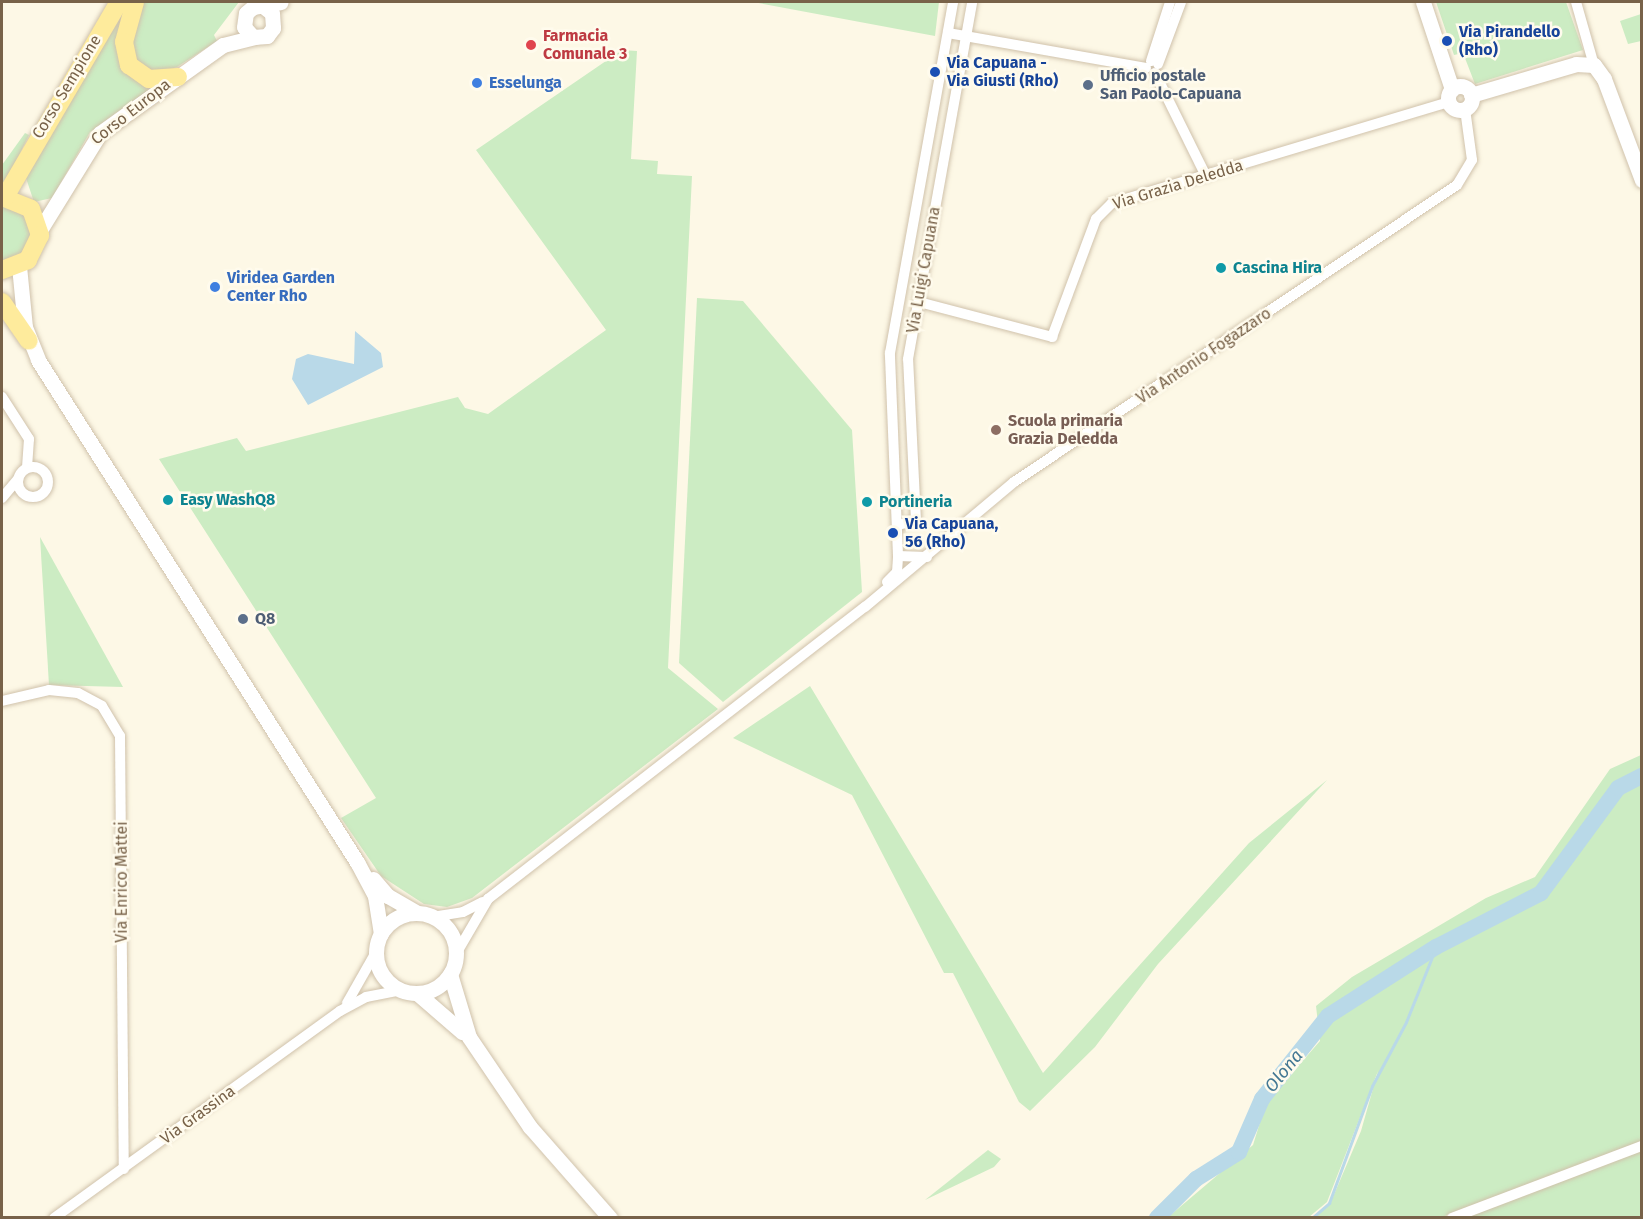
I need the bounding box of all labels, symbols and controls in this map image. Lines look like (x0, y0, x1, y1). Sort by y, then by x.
place label: Via Pirandello (Rho) (1459, 22, 1560, 60)
place label: Farmacia Comunale 3 (543, 26, 627, 64)
street label: Corso Sempione (28, 32, 106, 142)
marker: Via Pirandello (Rho) (1440, 34, 1454, 48)
marker: Farmacia Comunale 3 (524, 38, 538, 52)
place label: Via Capuana - Via Giusti (Rho) (947, 53, 1058, 91)
marker: Via Capuana - Via Giusti (Rho) (928, 65, 942, 79)
place label: Ufficio postale San Paolo-Capuana (1100, 66, 1242, 104)
place label: Esselunga (489, 73, 562, 93)
street label: Corso Europa (87, 75, 175, 149)
marker: Esselunga (470, 76, 484, 90)
marker: Ufficio postale San Paolo-Capuana (1081, 78, 1095, 92)
street label: Via Grazia Deledda (1110, 156, 1246, 214)
street label: Via Luigi Capuana (903, 205, 945, 335)
place label: Cascina Hira (1233, 258, 1322, 278)
marker: Cascina Hira (1214, 261, 1228, 275)
place label: Viridea Garden Center Rho (227, 268, 335, 306)
marker: Viridea Garden Center Rho (208, 280, 222, 294)
street label: Via Antonio Fogazzaro (1133, 304, 1275, 408)
place label: Scuola primaria Grazia Deledda (1008, 411, 1123, 449)
marker: Scuola primaria Grazia Deledda (989, 423, 1003, 437)
place label: Easy WashQ8 (180, 490, 275, 510)
place label: Portineria (879, 492, 952, 512)
marker: Easy WashQ8 (161, 493, 175, 507)
marker: Portineria (860, 495, 874, 509)
place label: Via Capuana, 56 (Rho) (905, 514, 998, 552)
marker: Via Capuana, 56 (Rho) (886, 526, 900, 540)
place label: Q8 (255, 609, 275, 629)
marker: Q8 (236, 612, 250, 626)
street label: Via Enrico Mattei (112, 821, 132, 943)
water label: Olona (1260, 1045, 1308, 1097)
street label: Via Grassina (157, 1081, 239, 1149)

